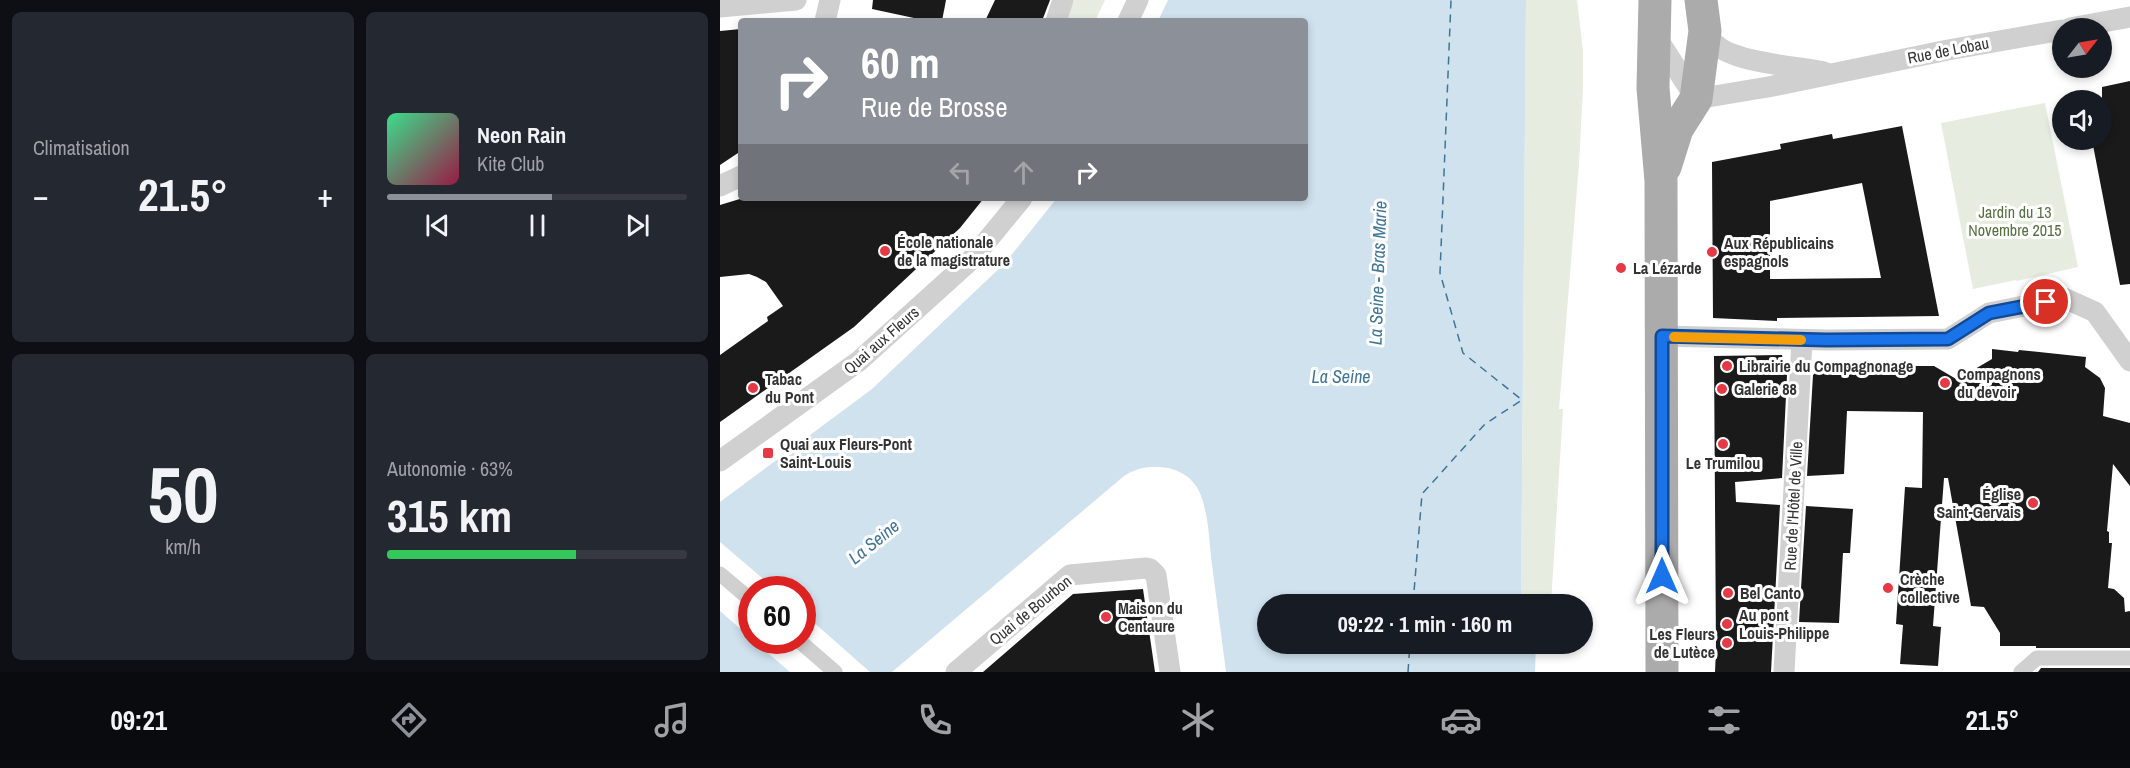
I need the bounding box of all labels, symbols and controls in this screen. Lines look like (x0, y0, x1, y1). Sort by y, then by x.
north arrow (2052, 18, 2112, 78)
map controls (2052, 18, 2112, 150)
street label: Rue de Lobau (1905, 31, 1991, 69)
text: 60 m (861, 35, 940, 91)
icon: right (762, 42, 840, 120)
text: Rue de Brosse (861, 89, 1007, 125)
button: sound (2052, 90, 2112, 150)
text: Neon Rain (477, 120, 566, 150)
text: Climatisation (33, 134, 130, 161)
text: Kite Club (477, 150, 544, 177)
icon: left (944, 156, 977, 189)
icon: ahead (1007, 156, 1040, 189)
icon: right (1070, 156, 1103, 189)
text: 21.5° (138, 164, 228, 225)
text: − (33, 173, 49, 217)
text: + (317, 173, 333, 217)
water label: La Seine - Bras Marie (1362, 200, 1393, 346)
park label: Jardin du 13 Novembre 2015 (1968, 201, 2062, 241)
icon: previous (421, 209, 454, 242)
icon: pause (521, 209, 554, 242)
icon: next (621, 209, 654, 242)
place label: École nationale de la magistrature (897, 231, 1010, 271)
place label: Aux Républicains espagnols (1724, 232, 1834, 272)
marker: École nationale de la magistrature (878, 244, 892, 258)
marker: Aux Républicains espagnols (1705, 245, 1719, 259)
place label: La Lézarde (1633, 257, 1702, 279)
marker: La Lézarde (1614, 261, 1628, 275)
pin (2020, 276, 2071, 327)
icon: arrive (2029, 285, 2062, 318)
street label: Quai aux Fleurs (839, 301, 923, 379)
place label: Librairie du Compagnonage (1739, 355, 1913, 377)
marker: Librairie du Compagnonage (1720, 359, 1734, 373)
place label: Compagnons du devoir (1957, 363, 2041, 403)
water label: La Seine (1311, 364, 1371, 389)
place label: Tabac du Pont (765, 368, 814, 408)
marker: Compagnons du devoir (1938, 376, 1952, 390)
place label: Galerie 88 (1734, 378, 1797, 400)
marker: Tabac du Pont (746, 381, 760, 395)
marker: Galerie 88 (1715, 382, 1729, 396)
place label: Quai aux Fleurs-Pont Saint-Louis (780, 433, 913, 473)
marker: Le Trumilou (1716, 437, 1730, 451)
text: 50 (147, 441, 219, 546)
street label: Rue de l'Hôtel de Ville (1779, 441, 1807, 571)
marker: Quai aux Fleurs-Pont Saint-Louis (761, 446, 775, 460)
place label: Le Trumilou (1686, 452, 1760, 474)
text: Autonomie · 63% (387, 455, 513, 482)
place label: Église Saint-Gervais (1936, 483, 2021, 523)
text: 315 km (387, 485, 512, 546)
marker: Église Saint-Gervais (2026, 496, 2040, 510)
water label: La Seine (843, 513, 905, 570)
text: km/h (165, 533, 201, 560)
position arrow (1630, 544, 1694, 608)
place label: Crèche collective (1900, 568, 1960, 608)
street label: Quai de Bourbon (984, 570, 1076, 650)
speed limit sign: 60 (738, 576, 816, 654)
marker: Crèche collective (1881, 581, 1895, 595)
place label: Bel Canto (1740, 582, 1801, 604)
marker: Bel Canto (1721, 586, 1735, 600)
place label: Maison du Centaure (1118, 597, 1183, 637)
place label: Au pont Louis-Philippe (1739, 604, 1829, 644)
text: 09:22 · 1 min · 160 m (1338, 609, 1512, 639)
marker: Maison du Centaure (1099, 610, 1113, 624)
marker: Au pont Louis-Philippe (1720, 617, 1734, 631)
place label: Les Fleurs de Lutèce (1649, 623, 1715, 663)
marker: Les Fleurs de Lutèce (1720, 636, 1734, 650)
icon: directions (388, 699, 430, 741)
icon: music (651, 699, 693, 741)
icon: phone (914, 699, 956, 741)
icon: climate (1177, 699, 1219, 741)
icon: car (1440, 699, 1482, 741)
icon: filters (1703, 699, 1745, 741)
text: 09:21 (110, 702, 167, 738)
text: 21.5° (1966, 702, 2019, 738)

